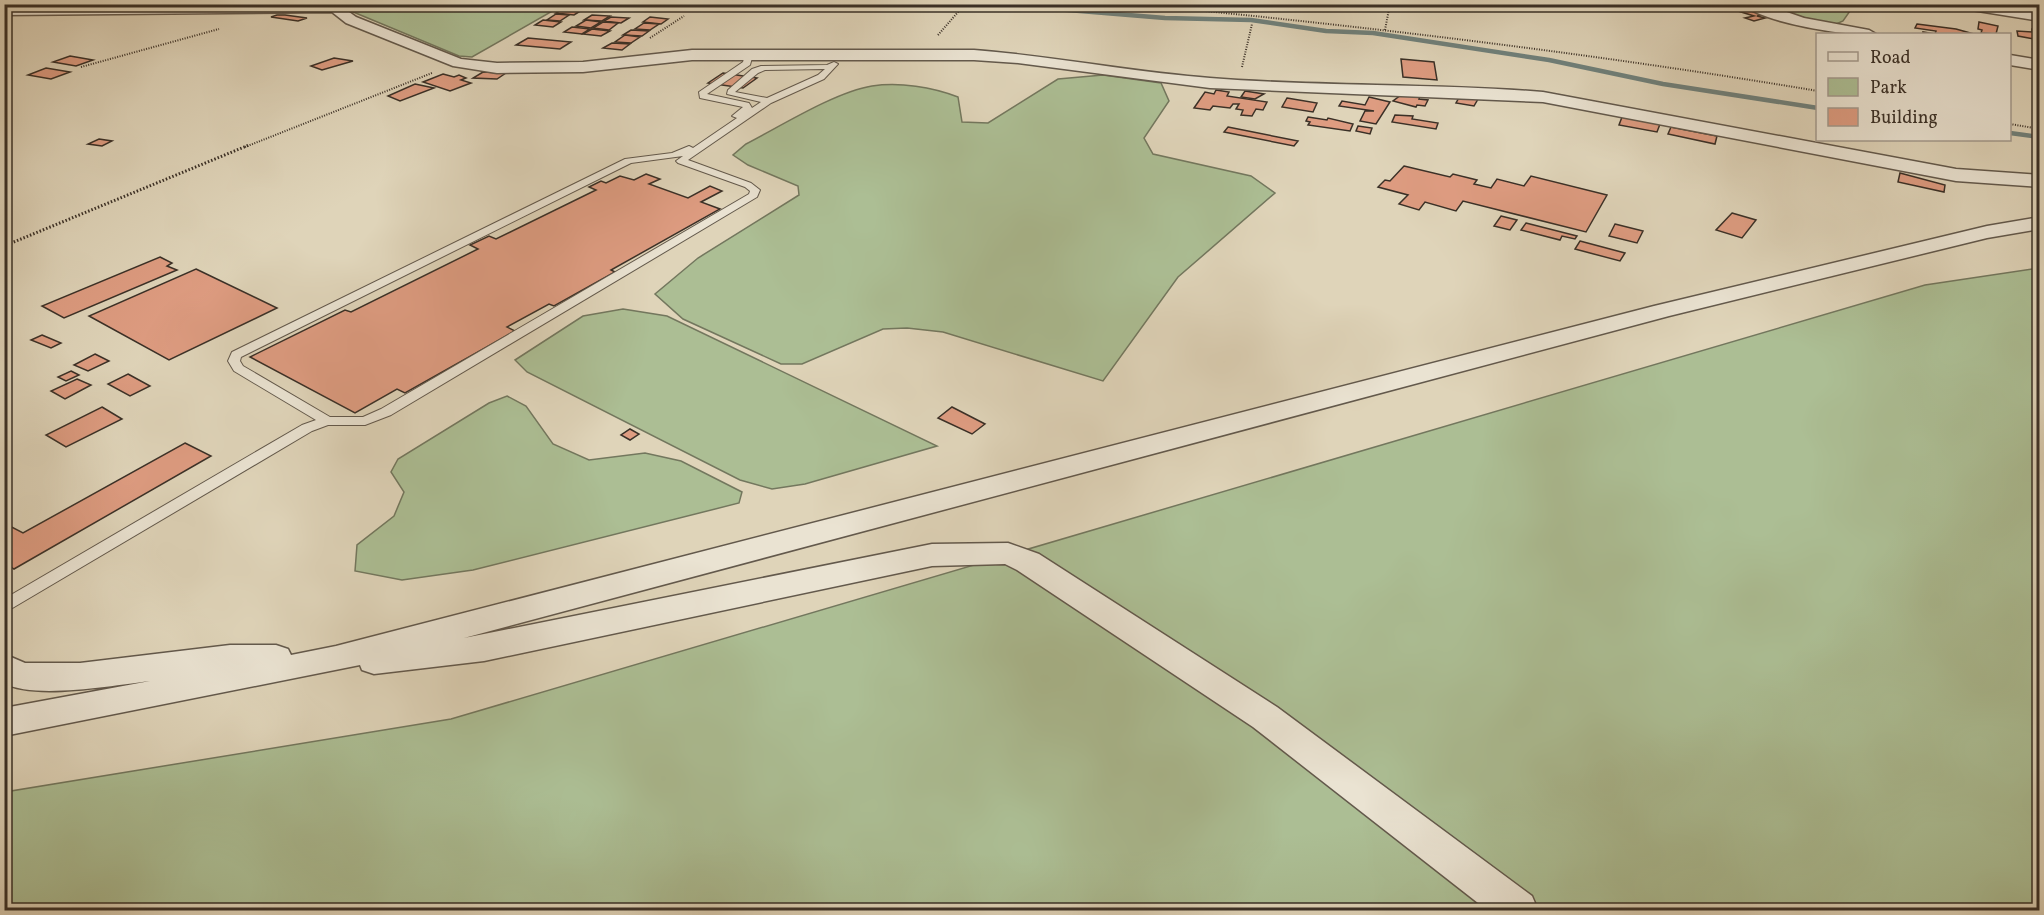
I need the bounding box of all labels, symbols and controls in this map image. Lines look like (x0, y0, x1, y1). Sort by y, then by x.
legend (1816, 33, 2011, 141)
text: Road (1870, 46, 1911, 71)
text: Park (1870, 76, 1907, 101)
text: Building (1870, 106, 1938, 131)

